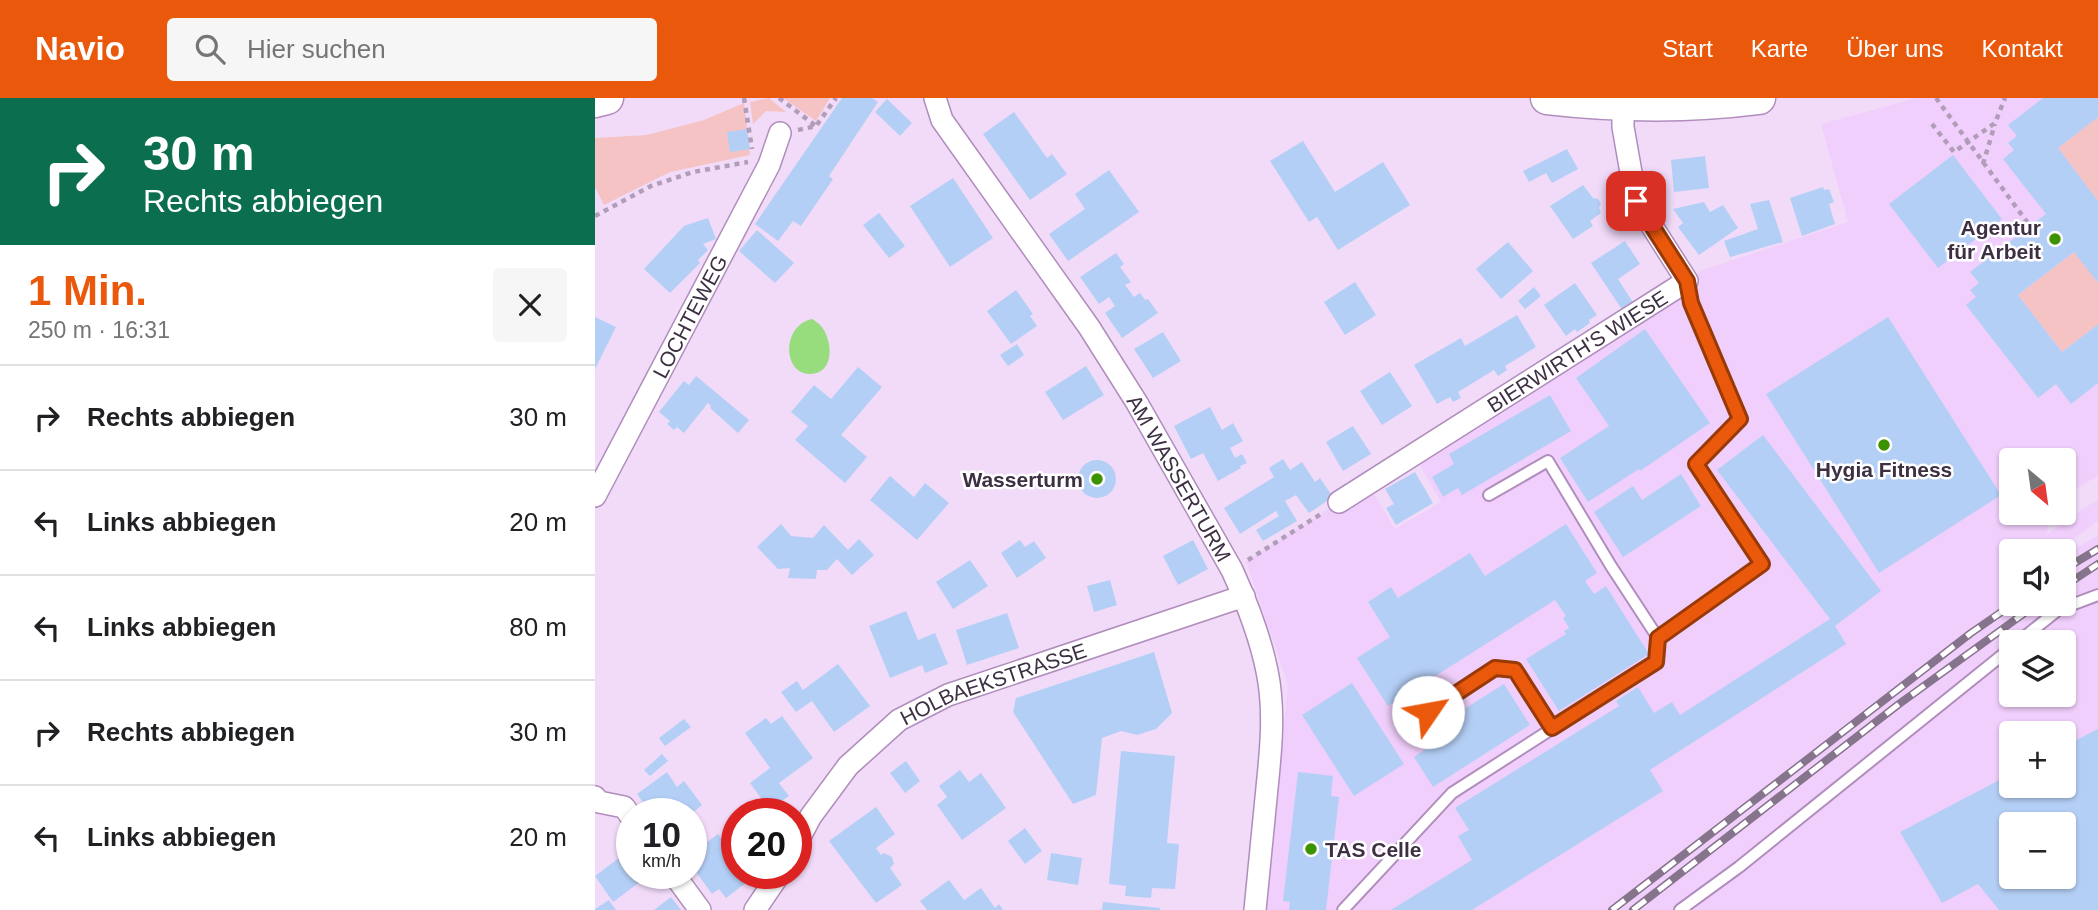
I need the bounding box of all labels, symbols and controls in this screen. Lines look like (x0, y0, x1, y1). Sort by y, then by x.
search box (167, 18, 657, 81)
text: Navio (35, 30, 125, 67)
icon: search (191, 30, 229, 68)
text: Hier suchen (247, 34, 386, 64)
text: Start (1662, 35, 1713, 62)
text: Karte (1751, 35, 1808, 62)
text: Über uns (1846, 35, 1944, 62)
text: Kontakt (1982, 35, 2063, 62)
icon: right (28, 126, 119, 217)
text: 30 m (143, 126, 255, 180)
pin (1606, 171, 1666, 231)
icon: arrive (1617, 182, 1655, 220)
text: Rechts abbiegen (143, 183, 383, 219)
place label: Agentur für Arbeit (1947, 216, 2041, 263)
marker: Agentur für Arbeit (2047, 231, 2063, 247)
street label: LOCHTEWEG (648, 251, 731, 382)
text: 1 Min. (28, 267, 147, 314)
button: close (493, 268, 567, 342)
street label: BIERWIRTH'S WIESE (1483, 285, 1671, 416)
text: 250 m · 16:31 (28, 317, 170, 343)
street label: AM WASSERTURM (1123, 390, 1236, 565)
icon: right (28, 399, 66, 437)
text: Rechts abbiegen (87, 402, 295, 432)
text: 30 m (509, 402, 567, 432)
marker: Hygia Fitness (1876, 437, 1892, 453)
north arrow (1999, 448, 2075, 525)
map controls (1999, 448, 2076, 889)
place label: Hygia Fitness (1816, 458, 1952, 481)
place label: Wasserturm (962, 468, 1083, 491)
marker: Wasserturm (1089, 471, 1105, 487)
icon: left (28, 504, 66, 542)
text: Links abbiegen (87, 507, 276, 537)
text: 20 m (509, 507, 567, 537)
button: sound (1999, 539, 2076, 616)
icon: left (28, 609, 66, 647)
text: Links abbiegen (87, 612, 276, 642)
text: 80 m (509, 612, 567, 642)
button: layers (1999, 630, 2076, 707)
street label: HOLBAEKSTRASSE (896, 638, 1089, 729)
position arrow (1391, 675, 1465, 749)
icon: right (28, 714, 66, 752)
text: Rechts abbiegen (87, 717, 295, 747)
text: 30 m (509, 717, 567, 747)
button: + (1999, 721, 2076, 798)
speed limit sign: 20 (721, 798, 812, 889)
button: − (1999, 812, 2076, 889)
text: 10 (642, 815, 681, 854)
icon: left (28, 819, 66, 857)
text: Links abbiegen (87, 822, 276, 852)
text: 20 m (509, 822, 567, 852)
place label: TAS Celle (1325, 838, 1421, 861)
marker: TAS Celle (1303, 841, 1319, 857)
text: km/h (642, 851, 681, 871)

